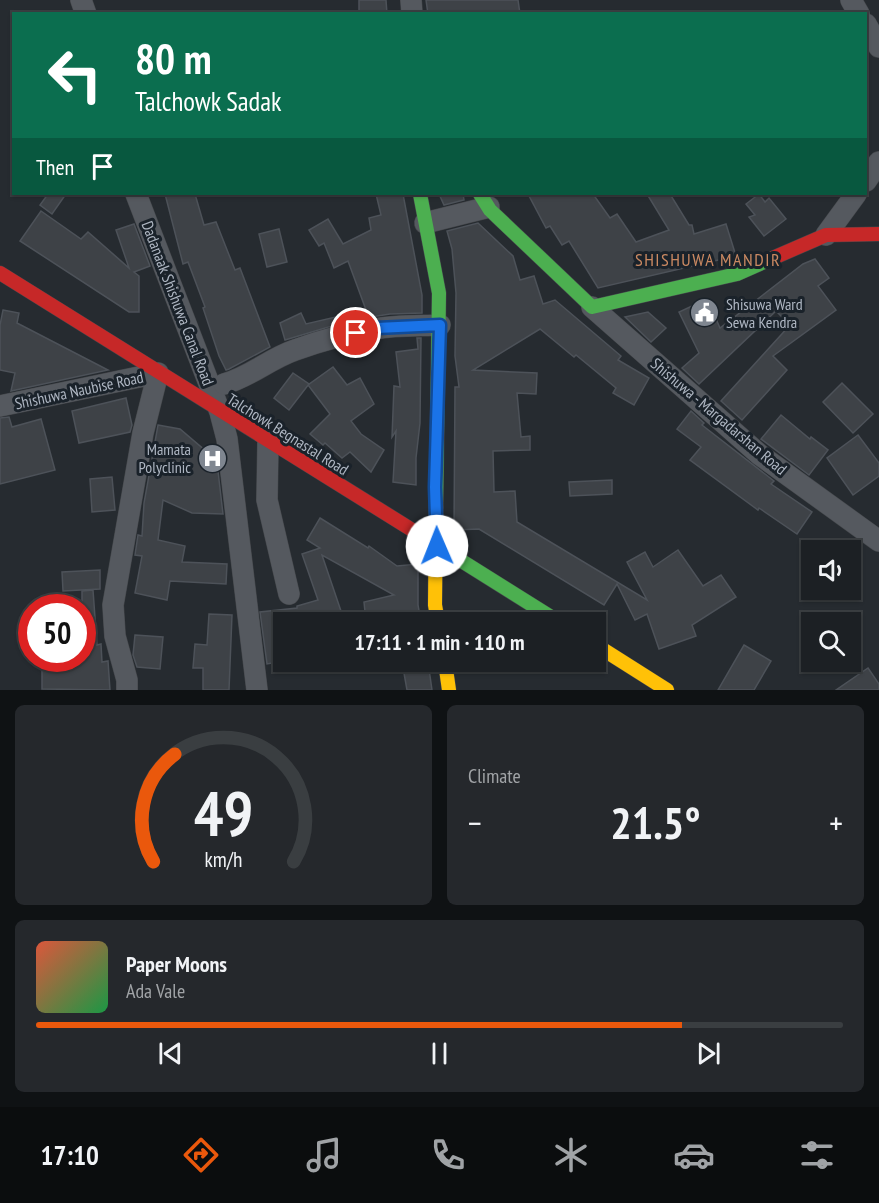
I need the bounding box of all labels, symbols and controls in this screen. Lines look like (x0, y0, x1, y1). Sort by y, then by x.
text: 80 m (135, 31, 212, 86)
icon: left (36, 36, 114, 114)
text: Talchowk Sadak (135, 84, 282, 118)
icon: arrive (86, 150, 119, 183)
text: Then (36, 153, 74, 181)
street label: Dadanaak Shishuwa Canal Road (137, 218, 219, 388)
district label: SHISHUWA MANDIR (635, 248, 781, 271)
place label: Shisuwa Ward Sewa Kendra (726, 294, 803, 332)
public building icon: Shisuwa Ward Sewa Kendra (689, 297, 721, 329)
pin (330, 307, 381, 358)
icon: arrive (339, 316, 372, 349)
street label: Shishuwa - Margadarshan Road (647, 353, 791, 479)
street label: Shishuwa Naubise Road (13, 367, 145, 413)
street label: Talchowk Begnastal Road (224, 389, 352, 479)
place label: Mamata Polyclinic (139, 439, 191, 477)
hospital icon: Mamata Polyclinic (196, 442, 228, 474)
position arrow (405, 514, 469, 578)
map controls (801, 540, 861, 672)
button: sound (801, 540, 861, 600)
speed limit sign: 50 (18, 594, 96, 672)
button: search (801, 612, 861, 672)
text: 17:11 · 1 min · 110 m (354, 628, 525, 656)
text: Climate (468, 763, 521, 789)
text: 49 (194, 772, 253, 853)
text: 21.5° (610, 793, 701, 851)
text: − (468, 801, 482, 844)
text: + (829, 801, 843, 844)
text: km/h (204, 845, 243, 873)
text: Paper Moons (126, 950, 227, 978)
text: Ada Vale (126, 978, 185, 1004)
icon: previous (154, 1037, 187, 1070)
icon: pause (423, 1037, 456, 1070)
icon: next (692, 1037, 725, 1070)
icon: directions (180, 1134, 222, 1176)
icon: music (303, 1134, 345, 1176)
icon: phone (427, 1134, 469, 1176)
icon: climate (550, 1134, 592, 1176)
icon: car (673, 1134, 715, 1176)
icon: filters (796, 1134, 838, 1176)
text: 17:10 (41, 1138, 99, 1172)

